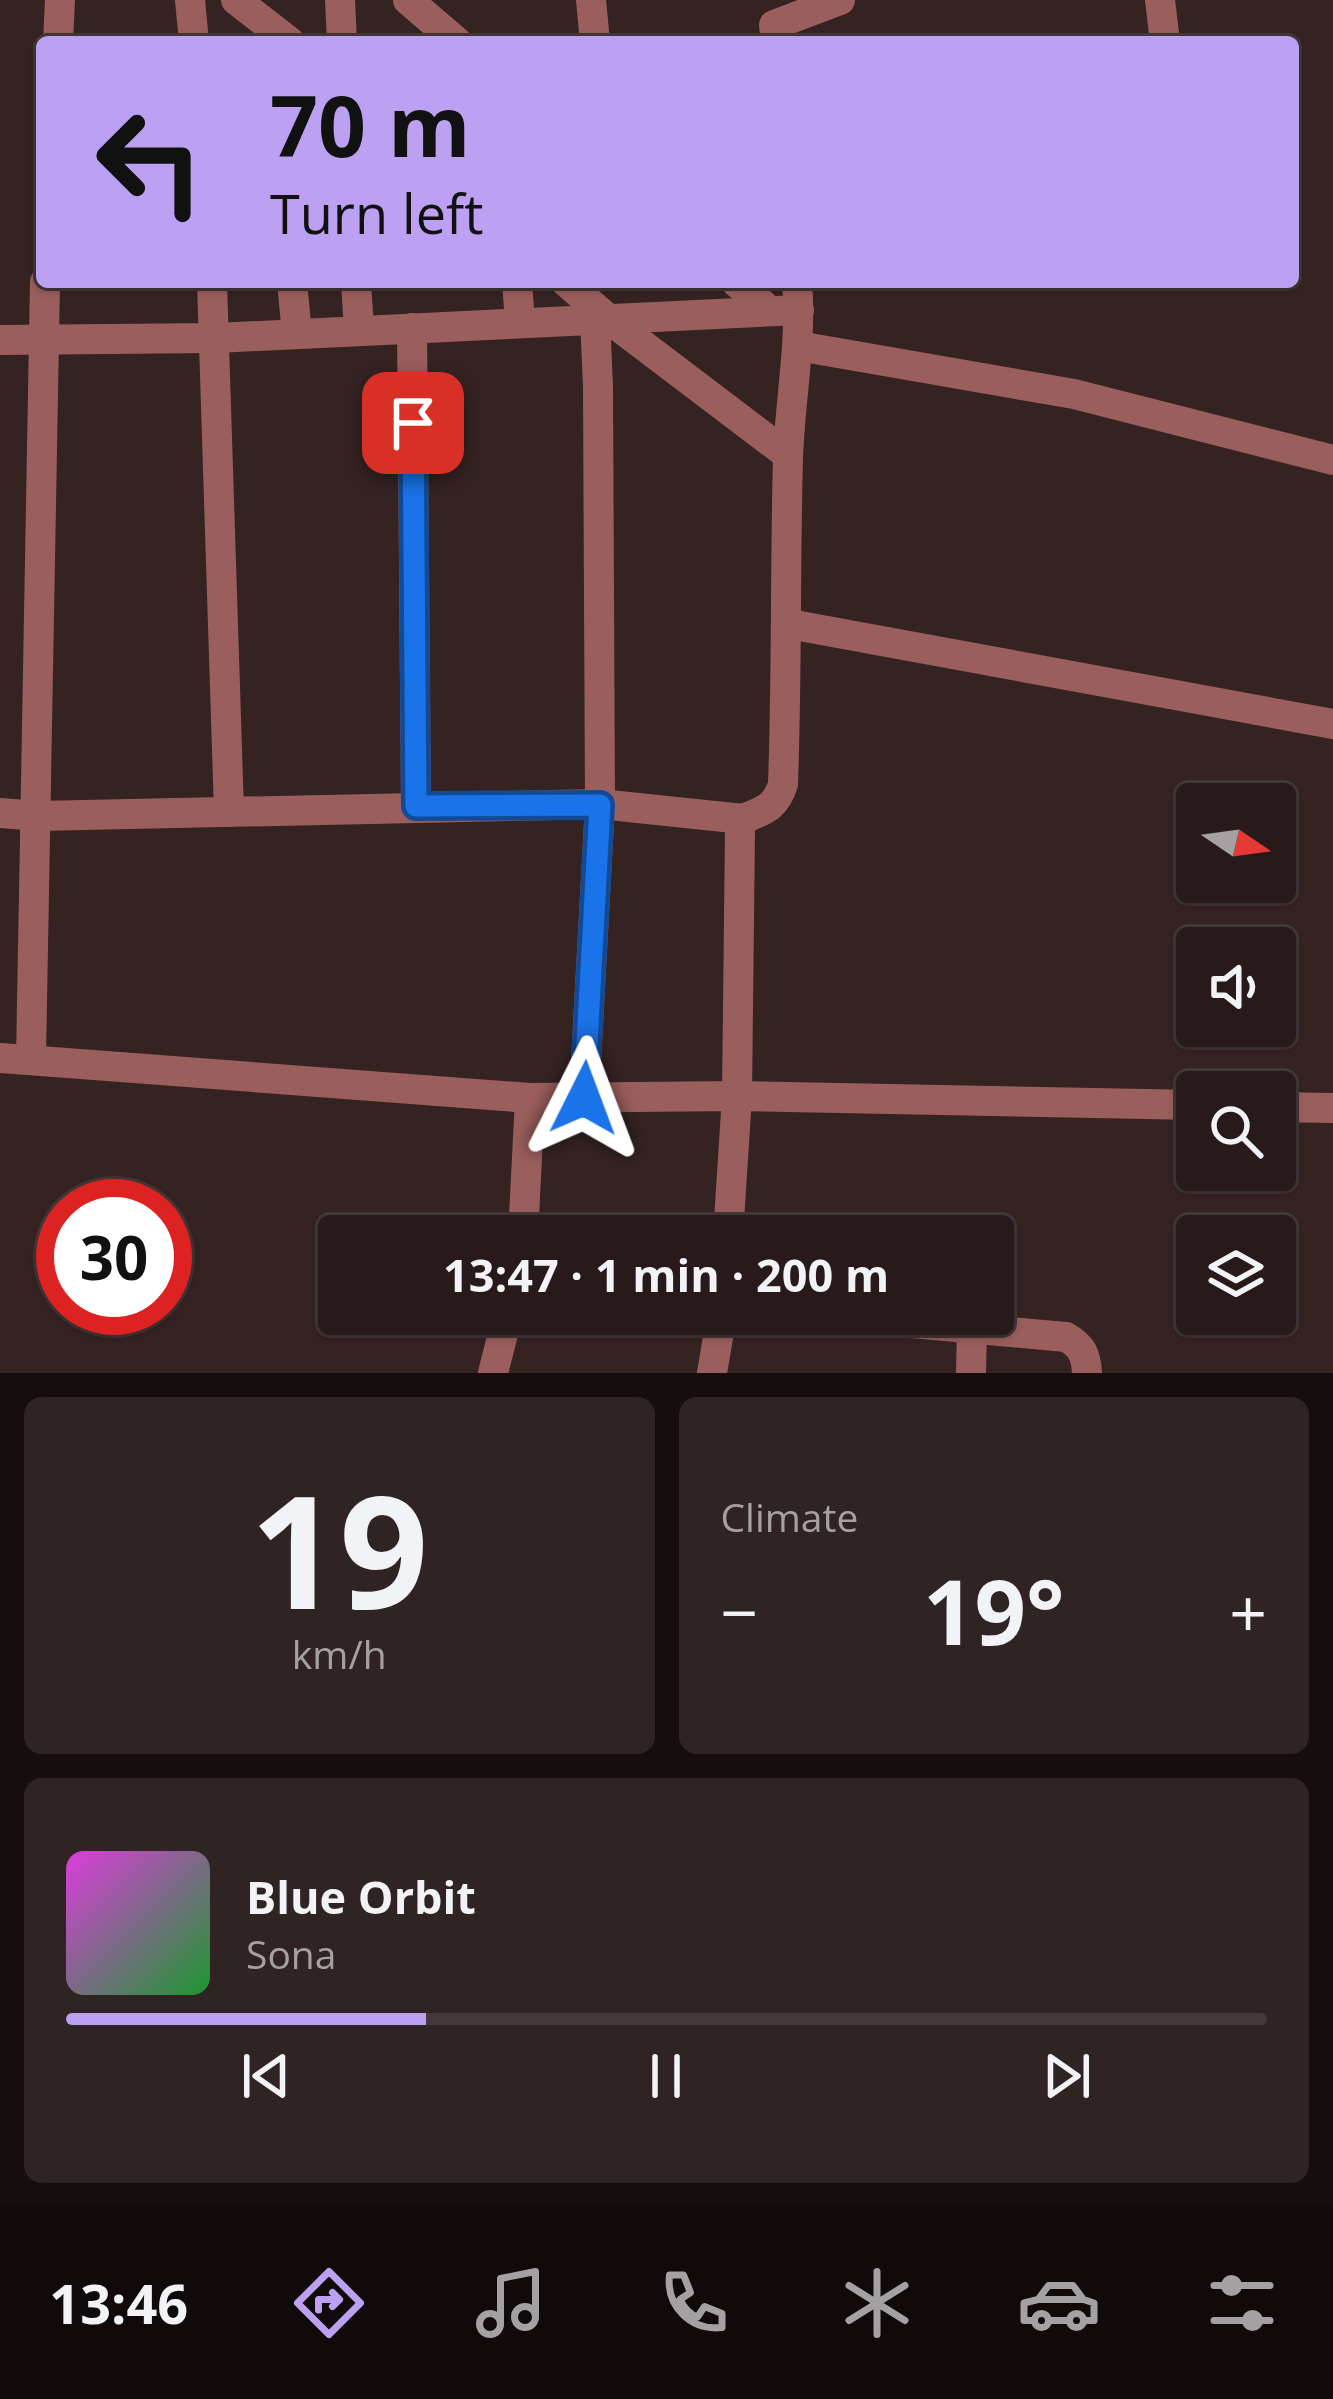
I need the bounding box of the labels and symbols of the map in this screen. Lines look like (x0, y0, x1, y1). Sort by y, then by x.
pin (362, 372, 464, 474)
north arrow (1176, 783, 1296, 903)
position arrow (521, 1035, 647, 1161)
speed limit sign: 30 (36, 1179, 192, 1335)

